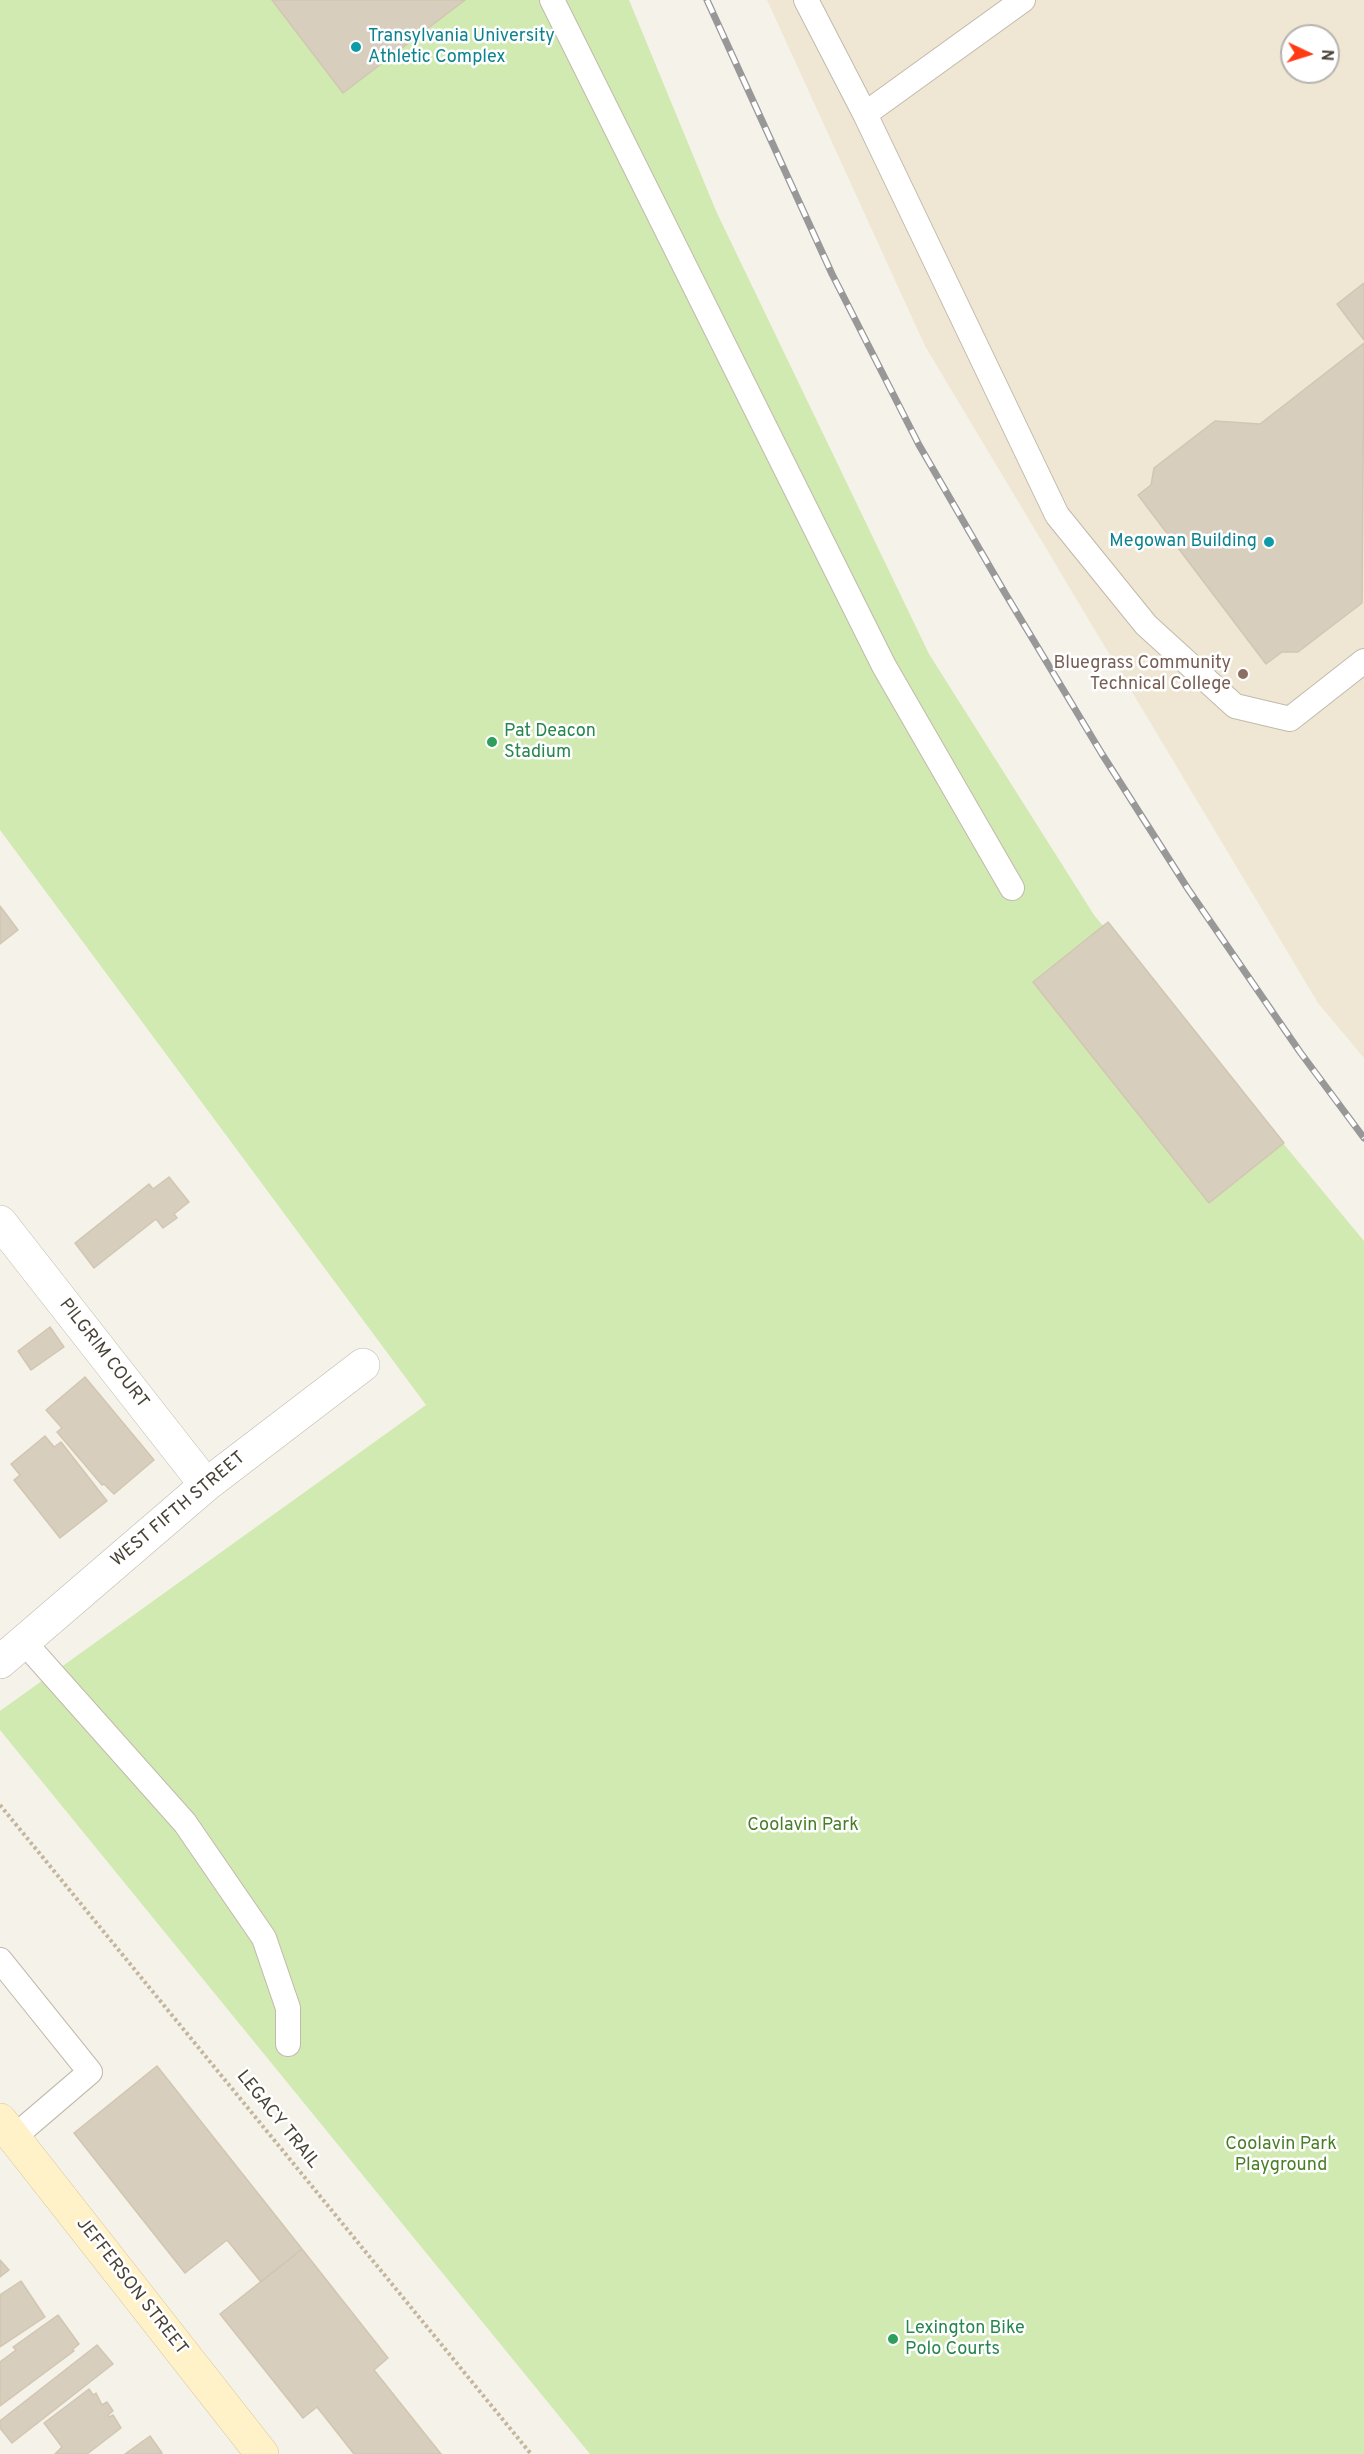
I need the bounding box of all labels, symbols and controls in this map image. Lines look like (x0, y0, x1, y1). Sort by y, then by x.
north arrow (1280, 24, 1340, 84)
place label: Transylvania University Athletic Complex (368, 26, 555, 68)
marker: Transylvania University Athletic Complex (349, 40, 363, 54)
text: N (1316, 49, 1336, 62)
place label: Megowan Building (1109, 531, 1257, 553)
marker: Megowan Building (1262, 535, 1276, 549)
place label: Bluegrass Community Technical College (1054, 653, 1231, 696)
marker: Bluegrass Community Technical College (1236, 667, 1250, 681)
place label: Pat Deacon Stadium (504, 721, 596, 764)
marker: Pat Deacon Stadium (485, 735, 499, 749)
street label: PILGRIM COURT (53, 1295, 153, 1413)
street label: WEST FIFTH STREET (108, 1448, 250, 1572)
park label: Coolavin Park (747, 1815, 859, 1837)
street label: LEGACY TRAIL (231, 2067, 323, 2173)
park label: Coolavin Park Playground (1225, 2134, 1337, 2176)
street label: JEFFERSON STREET (71, 2214, 191, 2360)
place label: Lexington Bike Polo Courts (905, 2318, 1025, 2360)
marker: Lexington Bike Polo Courts (886, 2332, 900, 2346)

